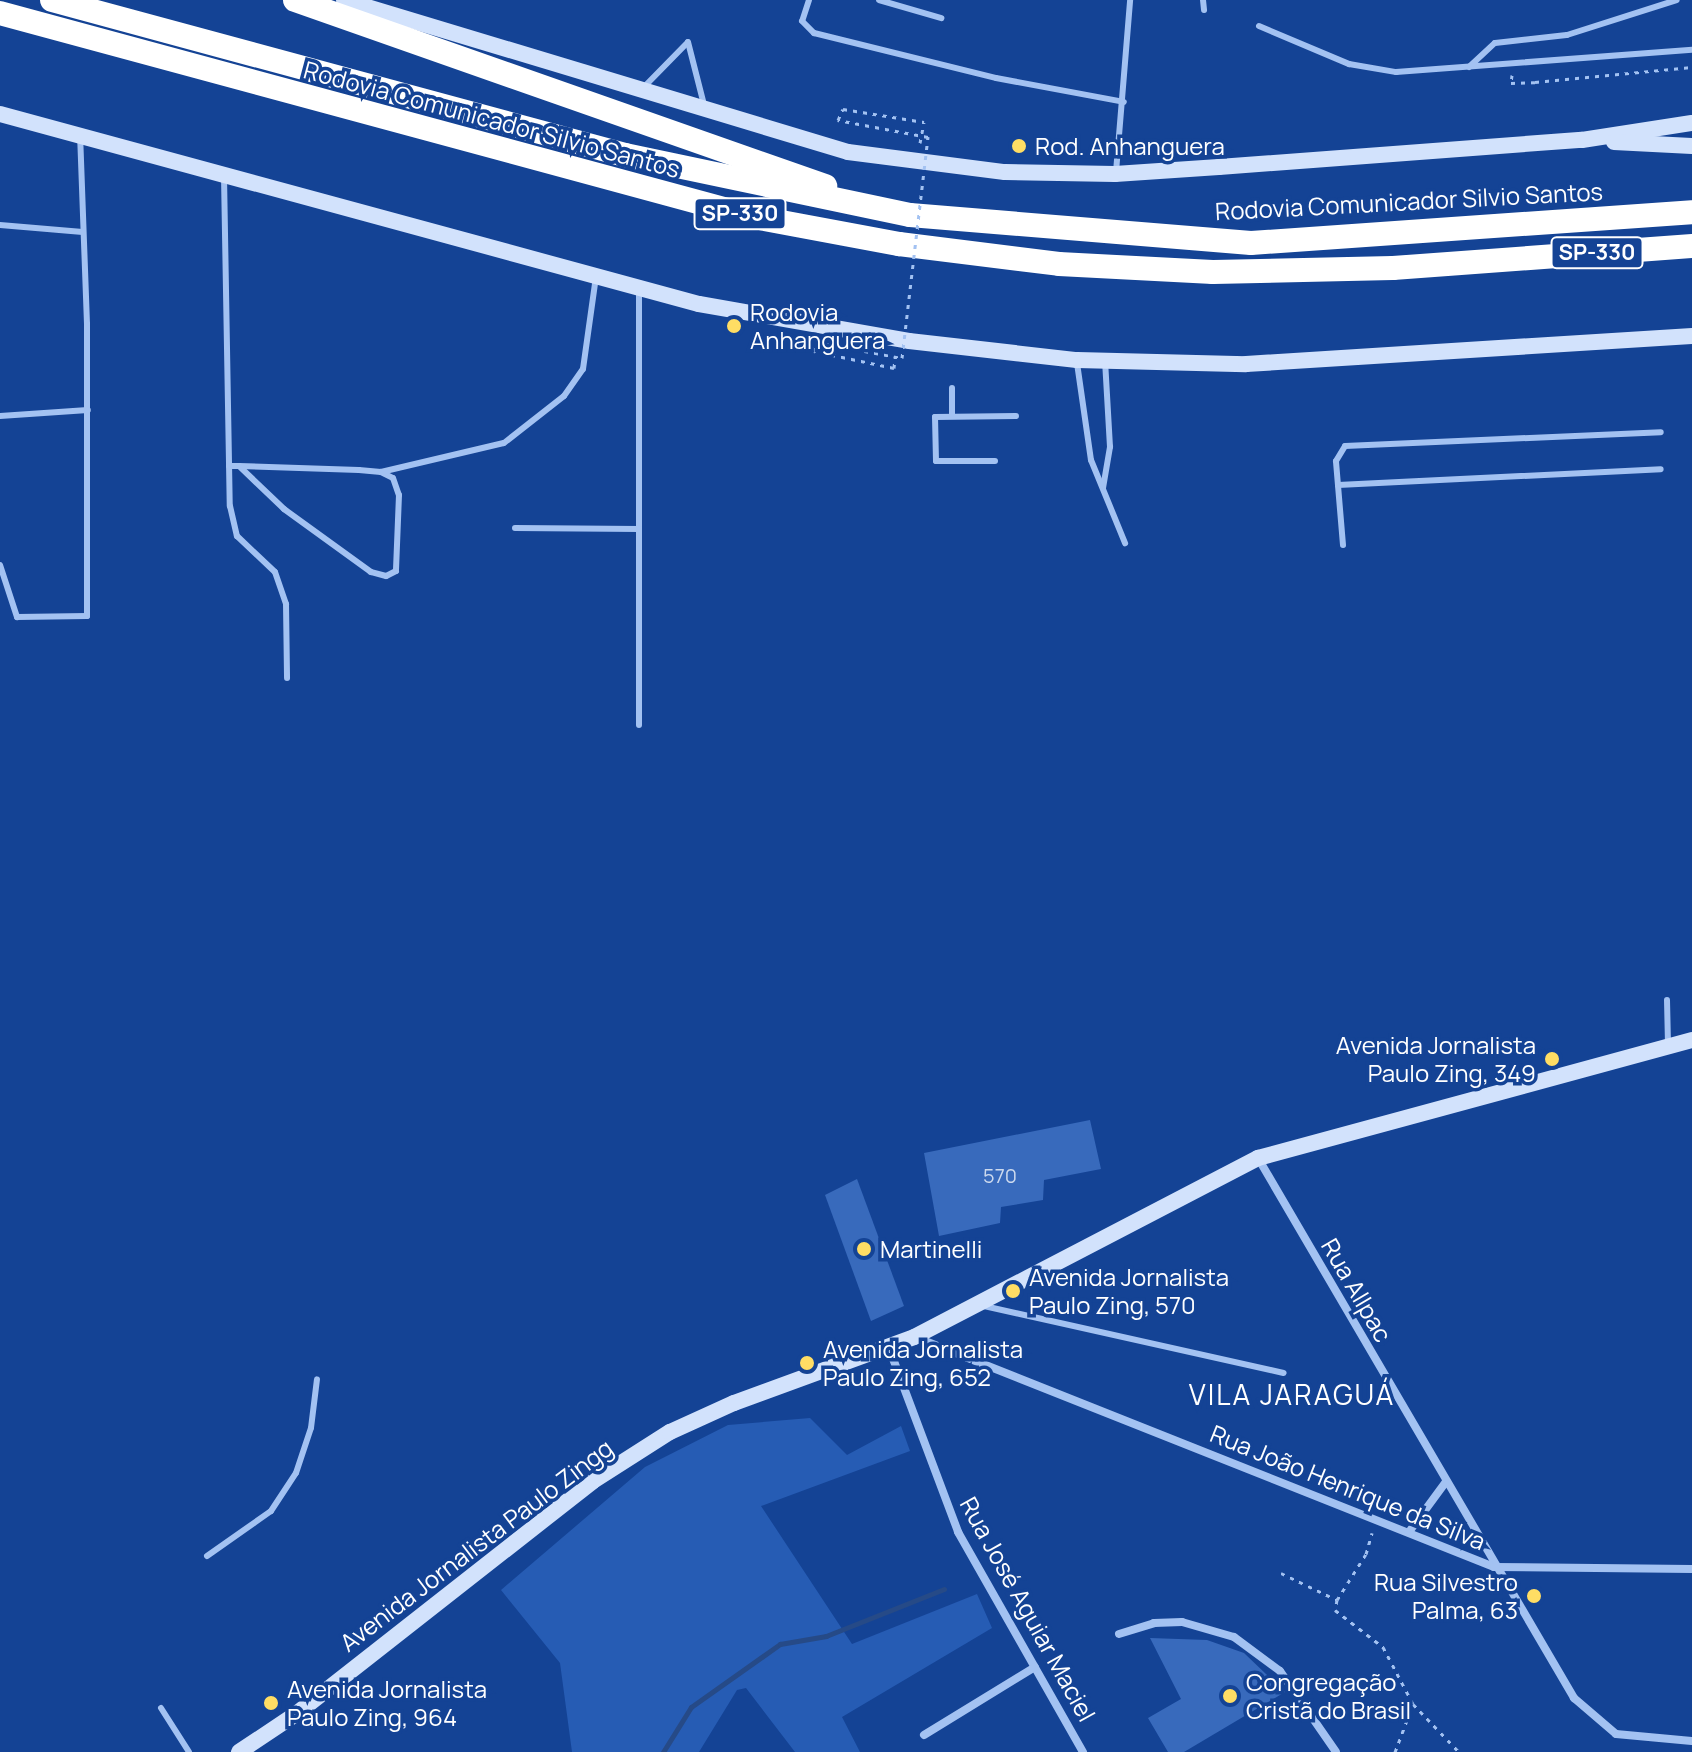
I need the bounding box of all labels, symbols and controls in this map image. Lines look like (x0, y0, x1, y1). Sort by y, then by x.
street label: Rodovia Comunicador Silvio Santos (301, 55, 683, 183)
place label: Rod. Anhanguera (1035, 132, 1225, 160)
marker: Rod. Anhanguera (1010, 137, 1028, 155)
street label: Rodovia Comunicador Silvio Santos (1214, 176, 1604, 226)
road number: SP-330 (692, 196, 788, 232)
road number: SP-330 (1549, 235, 1645, 271)
place label: Rodovia Anhanguera (750, 298, 885, 354)
marker: Rodovia Anhanguera (725, 317, 743, 335)
place label: Avenida Jornalista Paulo Zing, 349 (1336, 1031, 1536, 1087)
marker: Avenida Jornalista Paulo Zing, 349 (1543, 1050, 1561, 1068)
house number: 570 (983, 1163, 1017, 1187)
street label: Rua Allpac (1316, 1233, 1398, 1347)
place label: Martinelli (880, 1235, 982, 1263)
marker: Martinelli (855, 1240, 873, 1258)
place label: Avenida Jornalista Paulo Zing, 570 (1029, 1263, 1229, 1319)
marker: Avenida Jornalista Paulo Zing, 570 (1004, 1282, 1022, 1300)
place label: Avenida Jornalista Paulo Zing, 652 (823, 1335, 1023, 1391)
marker: Avenida Jornalista Paulo Zing, 652 (798, 1354, 816, 1372)
district label: VILA JARAGUÁ (1189, 1377, 1395, 1411)
street label: Rua João Henrique da Silva (1206, 1419, 1490, 1555)
street label: Avenida Jornalista Paulo Zingg (334, 1433, 618, 1657)
street label: Rua José Aguiar Maciel (954, 1492, 1102, 1726)
place label: Rua Silvestro Palma, 63 (1374, 1568, 1518, 1624)
marker: Rua Silvestro Palma, 63 (1525, 1587, 1543, 1605)
place label: Congregação Cristã do Brasil (1246, 1668, 1411, 1724)
place label: Avenida Jornalista Paulo Zing, 964 (287, 1675, 487, 1731)
marker: Congregação Cristã do Brasil (1221, 1687, 1239, 1705)
marker: Avenida Jornalista Paulo Zing, 964 (262, 1694, 280, 1712)

